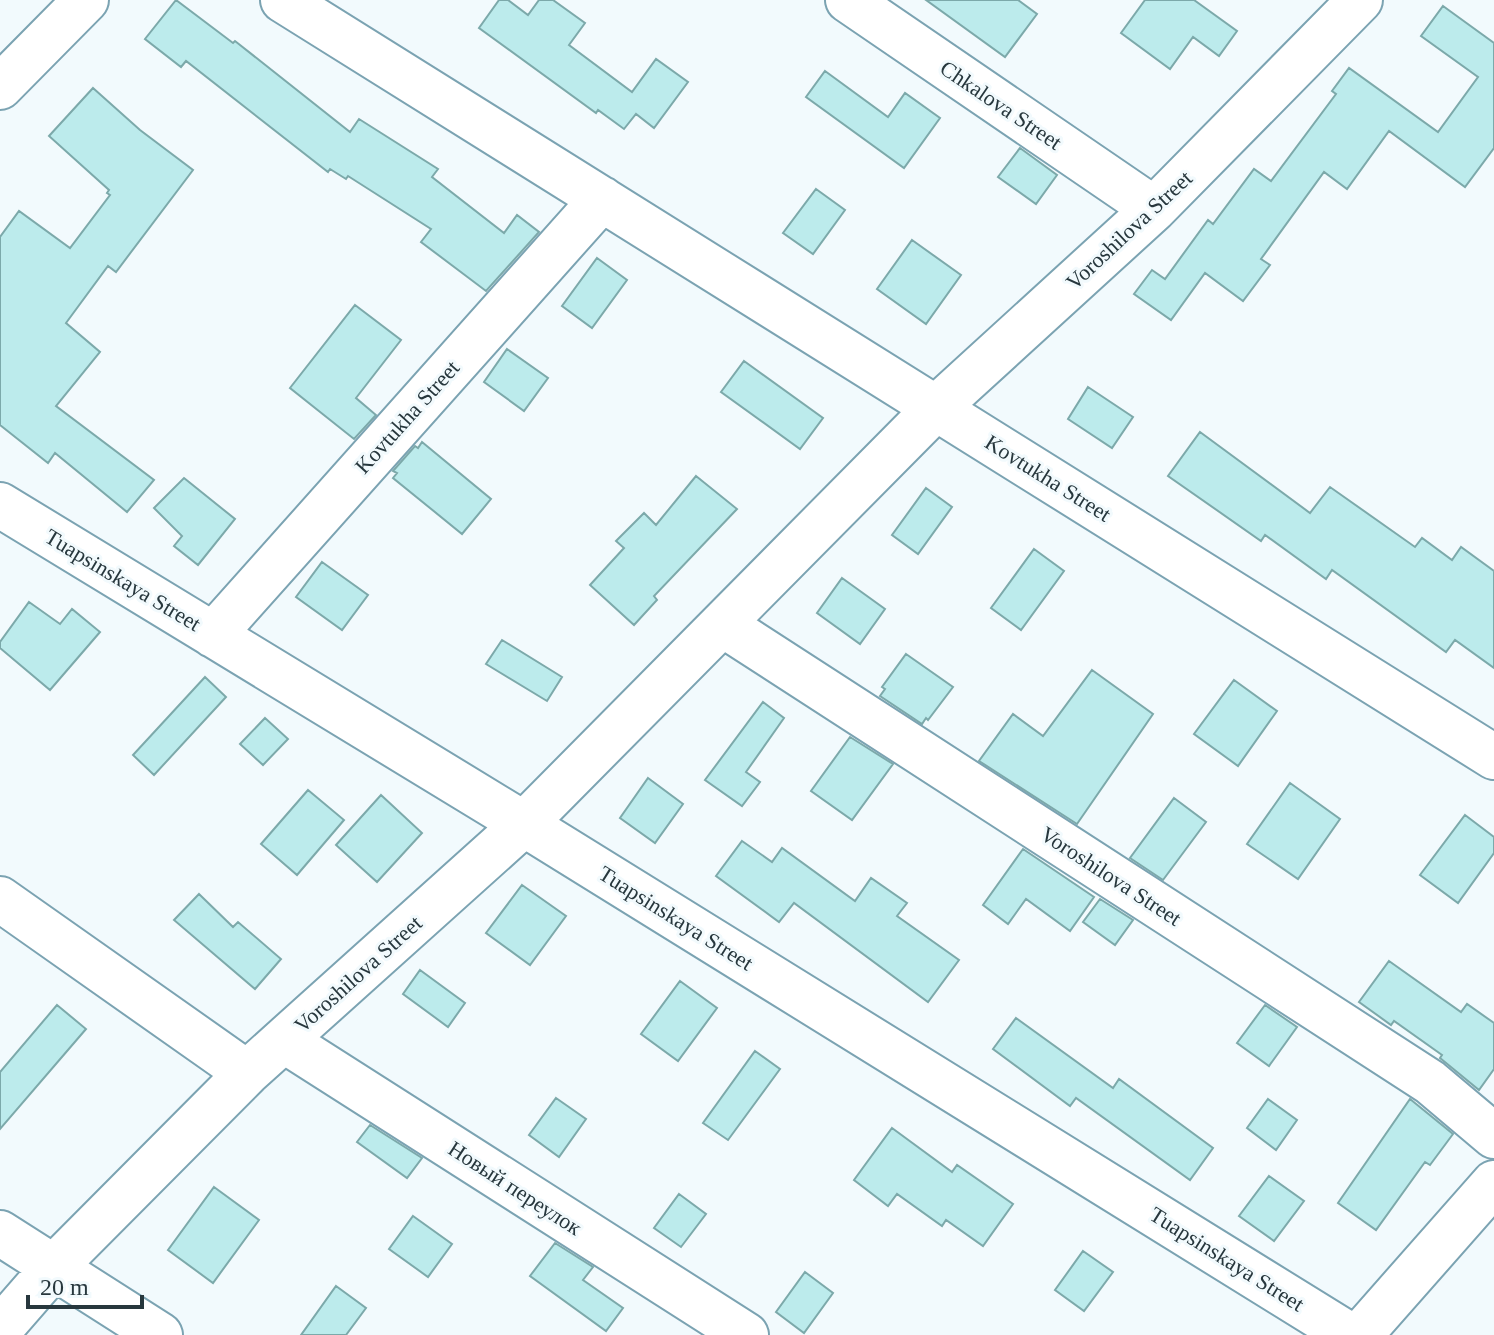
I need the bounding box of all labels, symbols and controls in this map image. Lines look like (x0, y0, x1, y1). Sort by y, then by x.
street label: Chkalova Street (936, 55, 1066, 155)
street label: Voroshilova Street (1061, 165, 1197, 295)
street label: Kovtukha Street (350, 355, 464, 479)
street label: Kovtukha Street (980, 429, 1116, 527)
street label: Tuapsinskaya Street (41, 524, 205, 636)
street label: Voroshilova Street (1036, 821, 1186, 931)
street label: Tuapsinskaya Street (594, 860, 758, 976)
street label: Voroshilova Street (289, 910, 427, 1038)
street label: Новый переулок (444, 1136, 587, 1241)
street label: Tuapsinskaya Street (1145, 1201, 1309, 1317)
scale bar (28, 1259, 142, 1309)
text: 20 m (40, 1274, 89, 1300)

